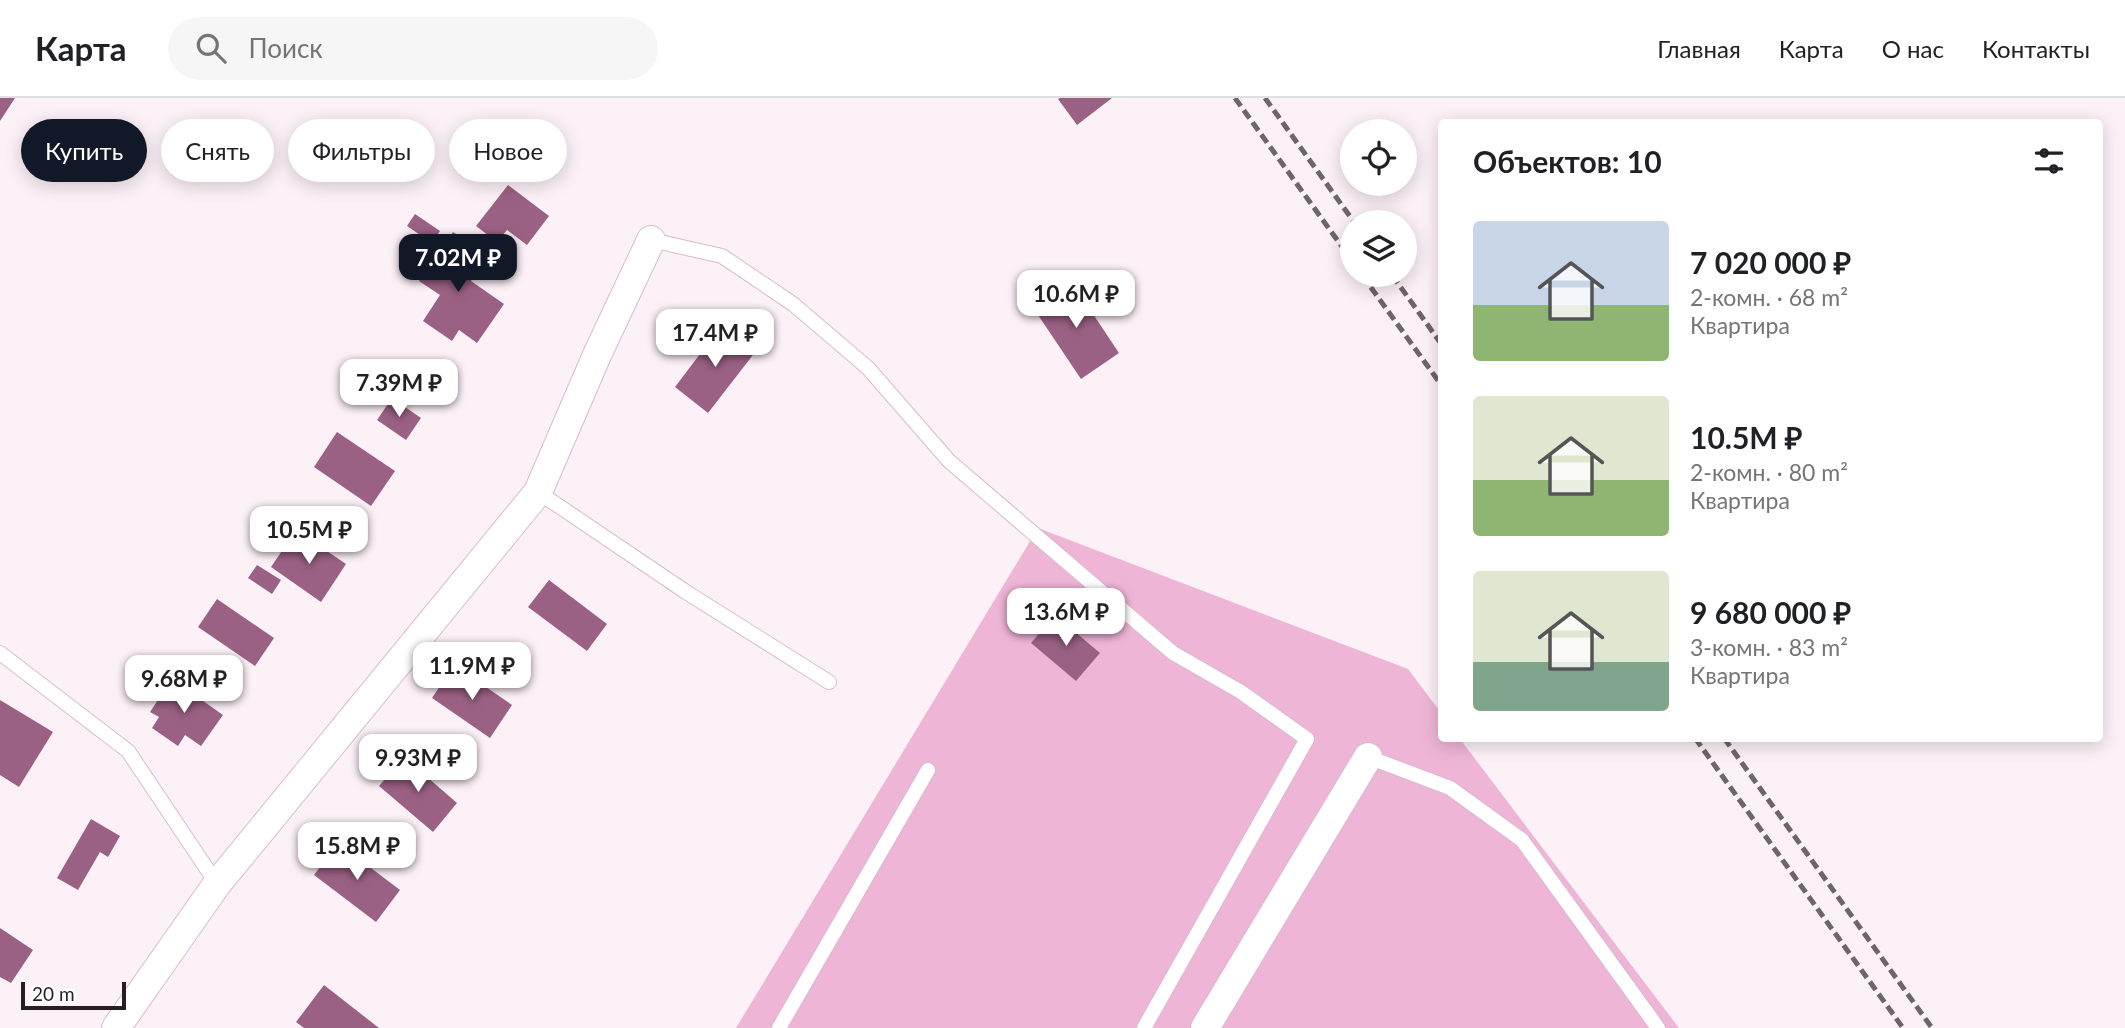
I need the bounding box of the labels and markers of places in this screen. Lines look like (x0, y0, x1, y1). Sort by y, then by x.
pin: 7.02M ₽ (393, 234, 523, 294)
pin: 10.6M ₽ (1011, 271, 1141, 330)
pin: 17.4M ₽ (650, 310, 780, 369)
pin: 7.39M ₽ (334, 360, 464, 419)
pin: 10.5M ₽ (244, 506, 374, 566)
pin: 13.6M ₽ (1001, 588, 1131, 648)
pin: 11.9M ₽ (407, 642, 537, 702)
pin: 9.68M ₽ (119, 656, 249, 715)
pin: 9.93M ₽ (353, 734, 483, 794)
pin: 15.8M ₽ (292, 822, 422, 882)

